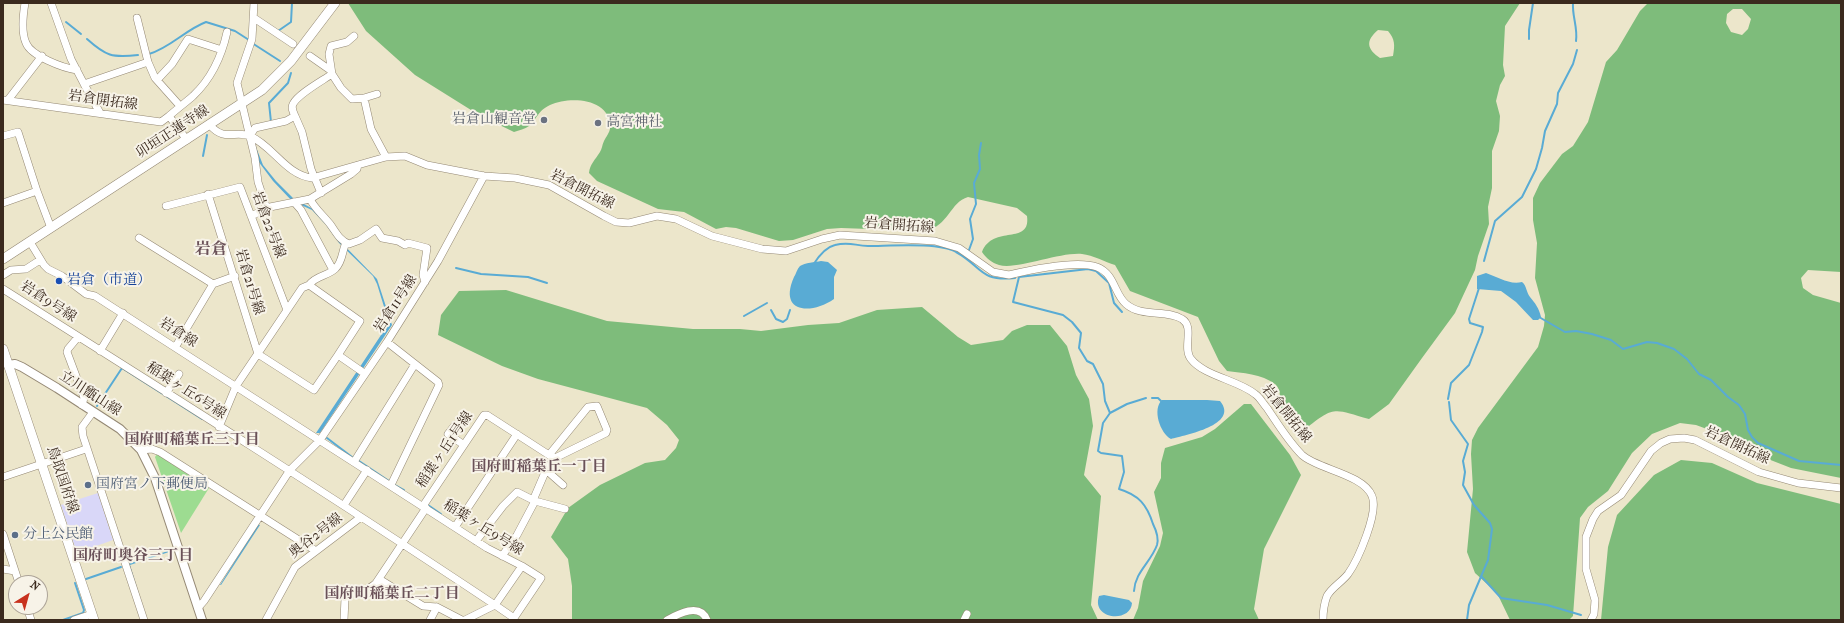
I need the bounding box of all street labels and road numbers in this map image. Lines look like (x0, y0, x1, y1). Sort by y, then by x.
street label: 岩倉開拓線 (67, 88, 139, 114)
street label: 卯垣正蓮寺線 (133, 102, 213, 162)
street label: 岩倉開拓線 (547, 167, 617, 213)
street label: 岩倉22号線 (248, 189, 288, 261)
street label: 岩倉開拓線 (863, 215, 935, 237)
street label: 岩倉21号線 (231, 247, 267, 317)
street label: 岩倉11号線 (371, 272, 421, 336)
street label: 岩倉9号線 (17, 278, 79, 326)
street label: 岩倉線 (156, 315, 200, 351)
street label: 稲葉ヶ丘6号線 (143, 359, 229, 423)
street label: 立川甑山線 (56, 368, 124, 420)
street label: 岩倉開拓線 (1257, 382, 1315, 446)
street label: 稲葉ヶ丘1号線 (413, 408, 477, 492)
street label: 岩倉開拓線 (1702, 424, 1772, 468)
street label: 鳥取国府線 (43, 444, 81, 516)
street label: 稲葉ヶ丘9号線 (440, 497, 526, 559)
street label: 奥谷2号線 (286, 510, 346, 562)

